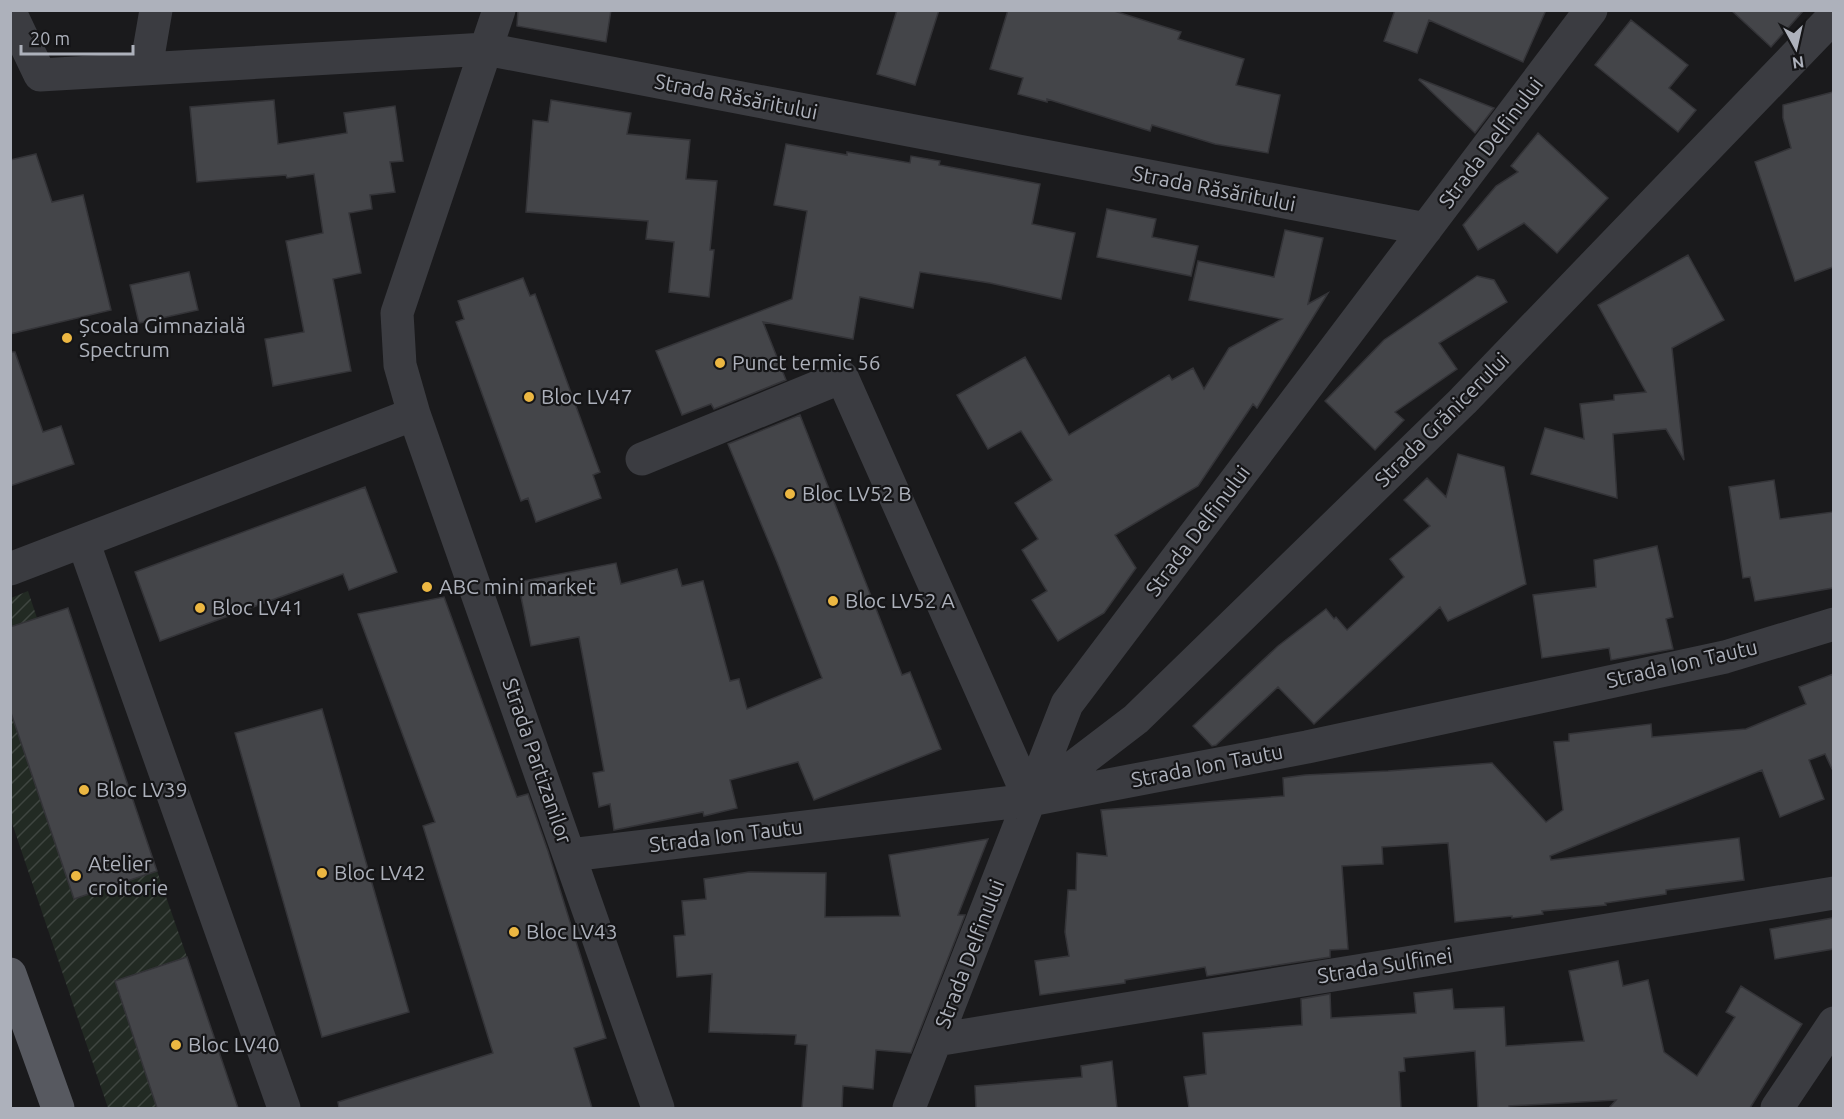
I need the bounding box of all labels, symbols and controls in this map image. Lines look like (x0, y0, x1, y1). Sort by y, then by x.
scale bar (21, 18, 134, 56)
north arrow (1766, 18, 1826, 78)
text: 20 m (30, 28, 70, 48)
text: N (1791, 53, 1805, 73)
street label: Strada Răsăritului (653, 68, 820, 124)
street label: Strada Delfinului (1433, 72, 1547, 213)
street label: Strada Răsăritului (1131, 160, 1298, 216)
place label: Școala Gimnazială Spectrum (79, 313, 246, 361)
marker: Școala Gimnazială Spectrum (60, 331, 74, 345)
street label: Strada Grănicerului (1369, 347, 1513, 491)
place label: Punct termic 56 (732, 350, 881, 374)
marker: Punct termic 56 (713, 356, 727, 370)
place label: Bloc LV47 (541, 384, 633, 408)
marker: Bloc LV47 (522, 390, 536, 404)
street label: Strada Delfinului (1140, 460, 1254, 601)
place label: Bloc LV52 B (802, 481, 912, 505)
marker: Bloc LV52 B (783, 487, 797, 501)
place label: ABC mini market (439, 574, 596, 598)
marker: ABC mini market (420, 580, 434, 594)
place label: Bloc LV52 A (845, 588, 955, 612)
marker: Bloc LV52 A (826, 594, 840, 608)
place label: Bloc LV41 (212, 595, 304, 619)
marker: Bloc LV41 (193, 601, 207, 615)
street label: Strada Ion Tautu (1604, 634, 1760, 692)
street label: Strada Partizanilor (498, 675, 578, 847)
street label: Strada Ion Tautu (1129, 739, 1285, 792)
place label: Bloc LV39 (96, 777, 188, 801)
marker: Bloc LV39 (77, 783, 91, 797)
street label: Strada Ion Tautu (648, 814, 804, 856)
place label: Atelier croitorie (88, 851, 168, 899)
place label: Bloc LV42 (334, 860, 426, 884)
marker: Bloc LV42 (315, 866, 329, 880)
marker: Atelier croitorie (69, 869, 83, 883)
street label: Strada Delfinului (930, 876, 1008, 1031)
place label: Bloc LV43 (526, 919, 618, 943)
marker: Bloc LV43 (507, 925, 521, 939)
street label: Strada Sulfinei (1316, 943, 1454, 988)
place label: Bloc LV40 (188, 1032, 280, 1056)
marker: Bloc LV40 (169, 1038, 183, 1052)

